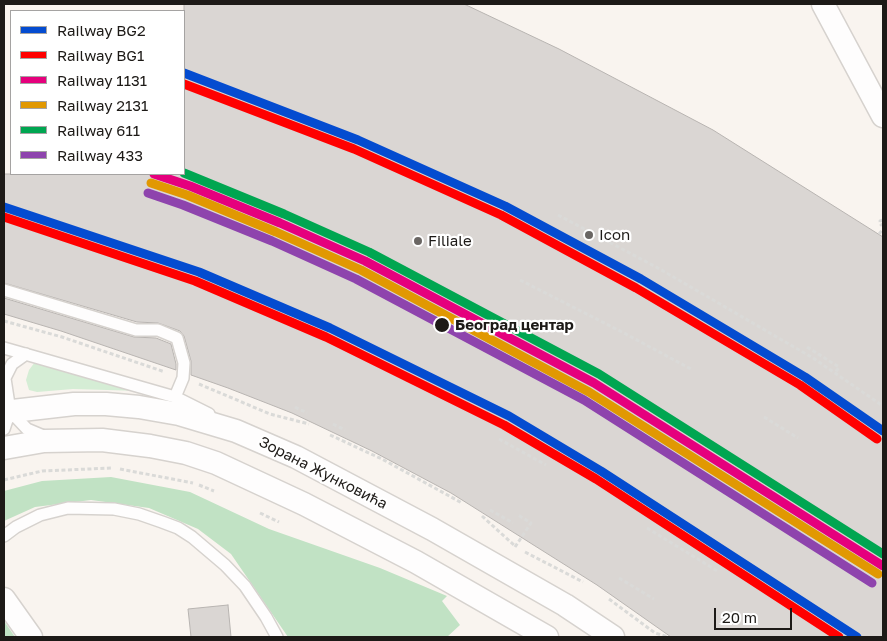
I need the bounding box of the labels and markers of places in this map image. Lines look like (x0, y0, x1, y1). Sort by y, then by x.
place label: Icon (599, 226, 630, 244)
marker: Icon (583, 229, 595, 241)
place label: Filiale (428, 232, 472, 250)
marker: Filiale (412, 235, 424, 247)
marker: Београд центар (433, 316, 451, 334)
place label: Београд центар (455, 316, 574, 334)

